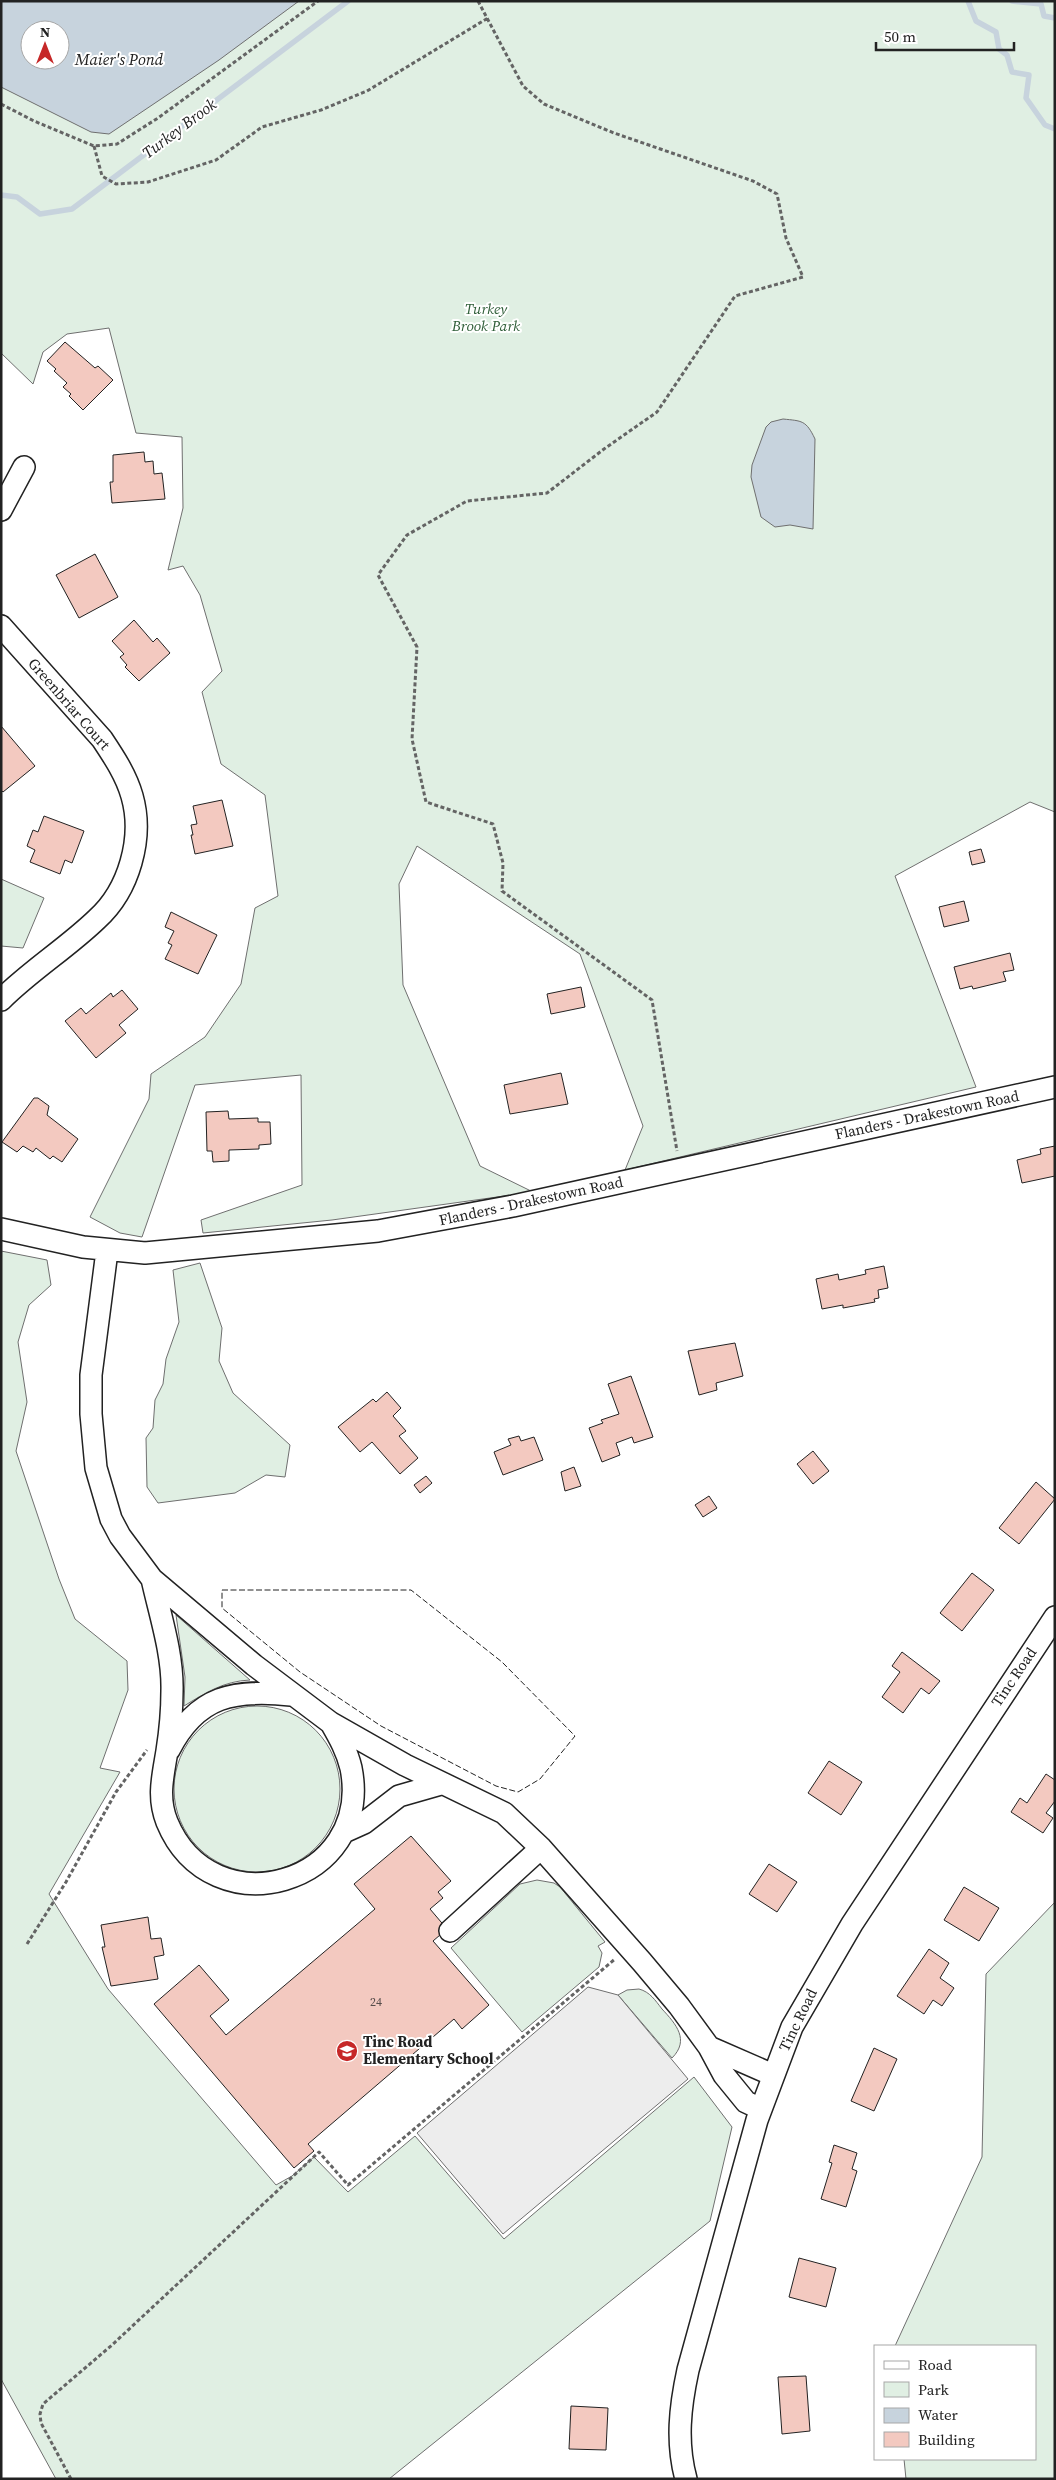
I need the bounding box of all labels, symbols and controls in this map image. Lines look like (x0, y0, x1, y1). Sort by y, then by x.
north arrow (20, 20, 70, 70)
scale bar (876, 20, 1014, 52)
text: N (40, 22, 50, 42)
text: 50 m (884, 26, 916, 47)
water label: Maier's Pond (74, 48, 164, 70)
water label: Turkey Brook (137, 93, 221, 163)
park label: Turkey Brook Park (451, 298, 521, 336)
street label: Greenbriar Court (24, 653, 115, 754)
street label: Flanders - Drakestown Road (833, 1085, 1021, 1144)
street label: Flanders - Drakestown Road (437, 1171, 625, 1230)
street label: Tinc Road (986, 1642, 1041, 1711)
street label: Tinc Road (773, 1984, 822, 2055)
house number: 24 (370, 1994, 382, 2010)
place label: Tinc Road Elementary School (363, 2031, 494, 2069)
school or university icon: Tinc Road Elementary School (335, 2039, 359, 2063)
legend (874, 2345, 1036, 2460)
text: Road (918, 2354, 952, 2375)
text: Park (918, 2379, 950, 2400)
text: Water (918, 2404, 959, 2425)
text: Building (918, 2429, 975, 2450)

